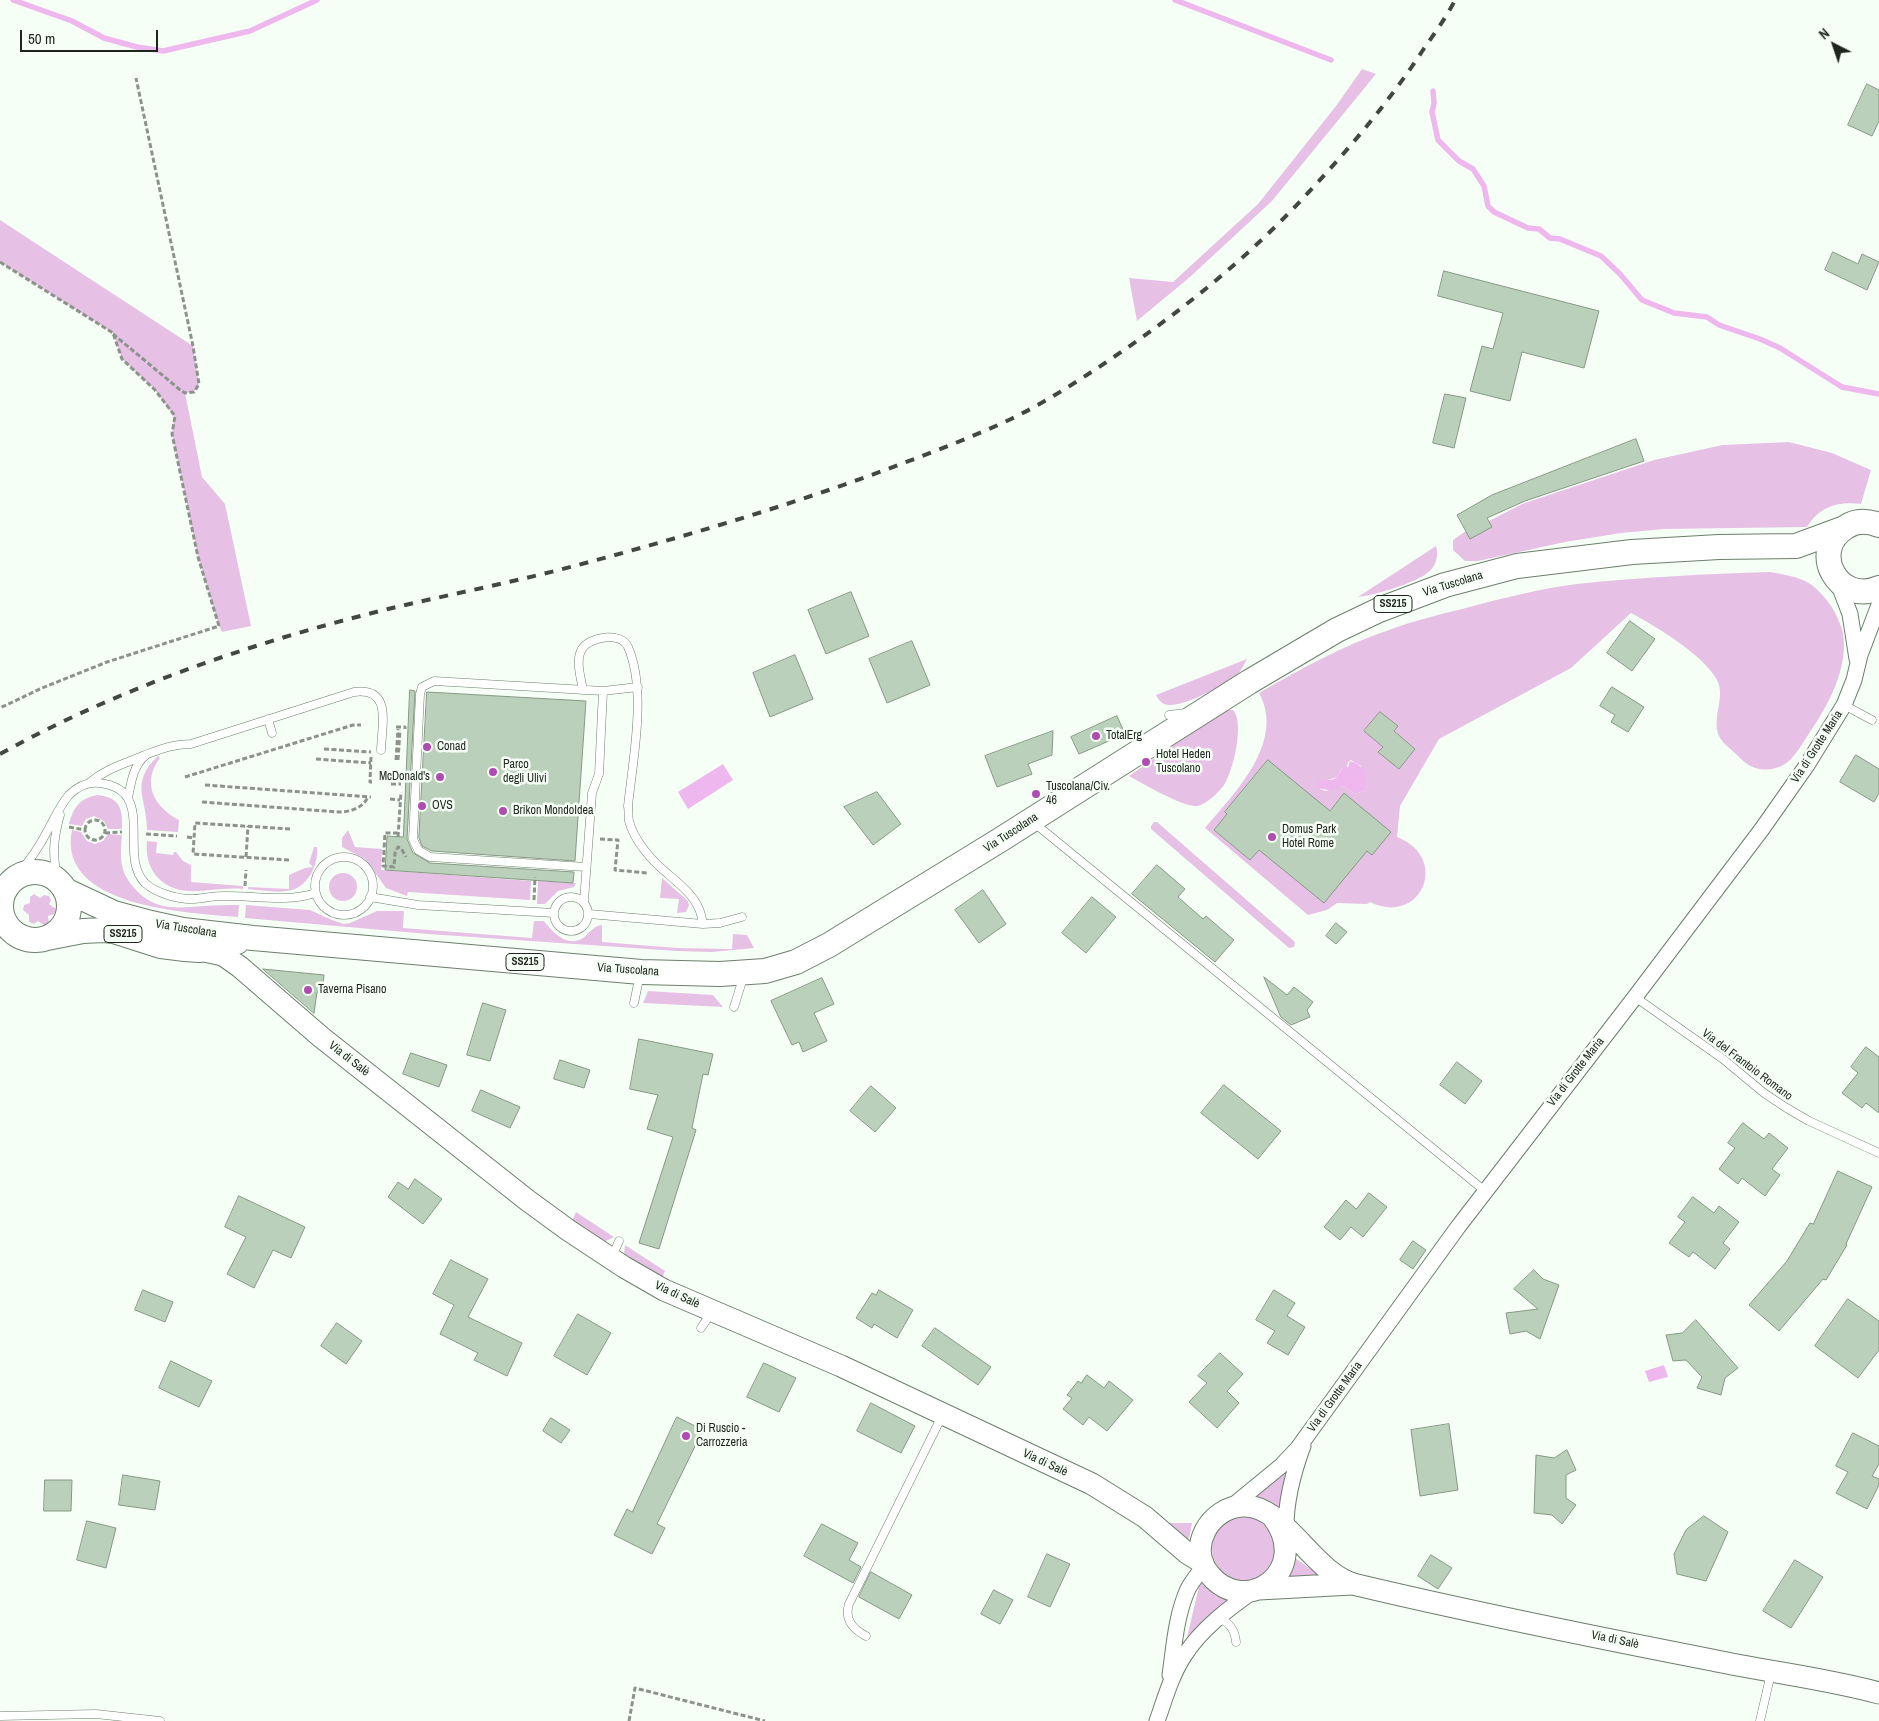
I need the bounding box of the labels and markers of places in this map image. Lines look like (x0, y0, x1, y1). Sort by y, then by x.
place label: TotalErg (1106, 729, 1142, 743)
marker: TotalErg (1090, 730, 1102, 742)
place label: Conad (437, 740, 466, 754)
marker: Conad (421, 741, 433, 753)
place label: Hotel Heden Tuscolano (1156, 748, 1211, 776)
marker: Hotel Heden Tuscolano (1140, 756, 1152, 768)
place label: Parco degli Ulivi (503, 758, 547, 786)
marker: Parco degli Ulivi (487, 766, 499, 778)
place label: McDonald's (379, 770, 430, 784)
marker: McDonald's (434, 771, 446, 783)
place label: Tuscolana/Civ. 46 (1046, 780, 1110, 808)
marker: Tuscolana/Civ. 46 (1030, 788, 1042, 800)
place label: OVS (432, 799, 453, 813)
marker: OVS (416, 800, 428, 812)
place label: Brikon MondoIdea (513, 804, 593, 818)
marker: Brikon MondoIdea (497, 805, 509, 817)
place label: Domus Park Hotel Rome (1282, 823, 1336, 851)
marker: Domus Park Hotel Rome (1266, 831, 1278, 843)
place label: Taverna Pisano (318, 983, 387, 997)
marker: Taverna Pisano (302, 984, 314, 996)
place label: Di Ruscio - Carrozzeria (696, 1422, 747, 1450)
marker: Di Ruscio - Carrozzeria (680, 1430, 692, 1442)

